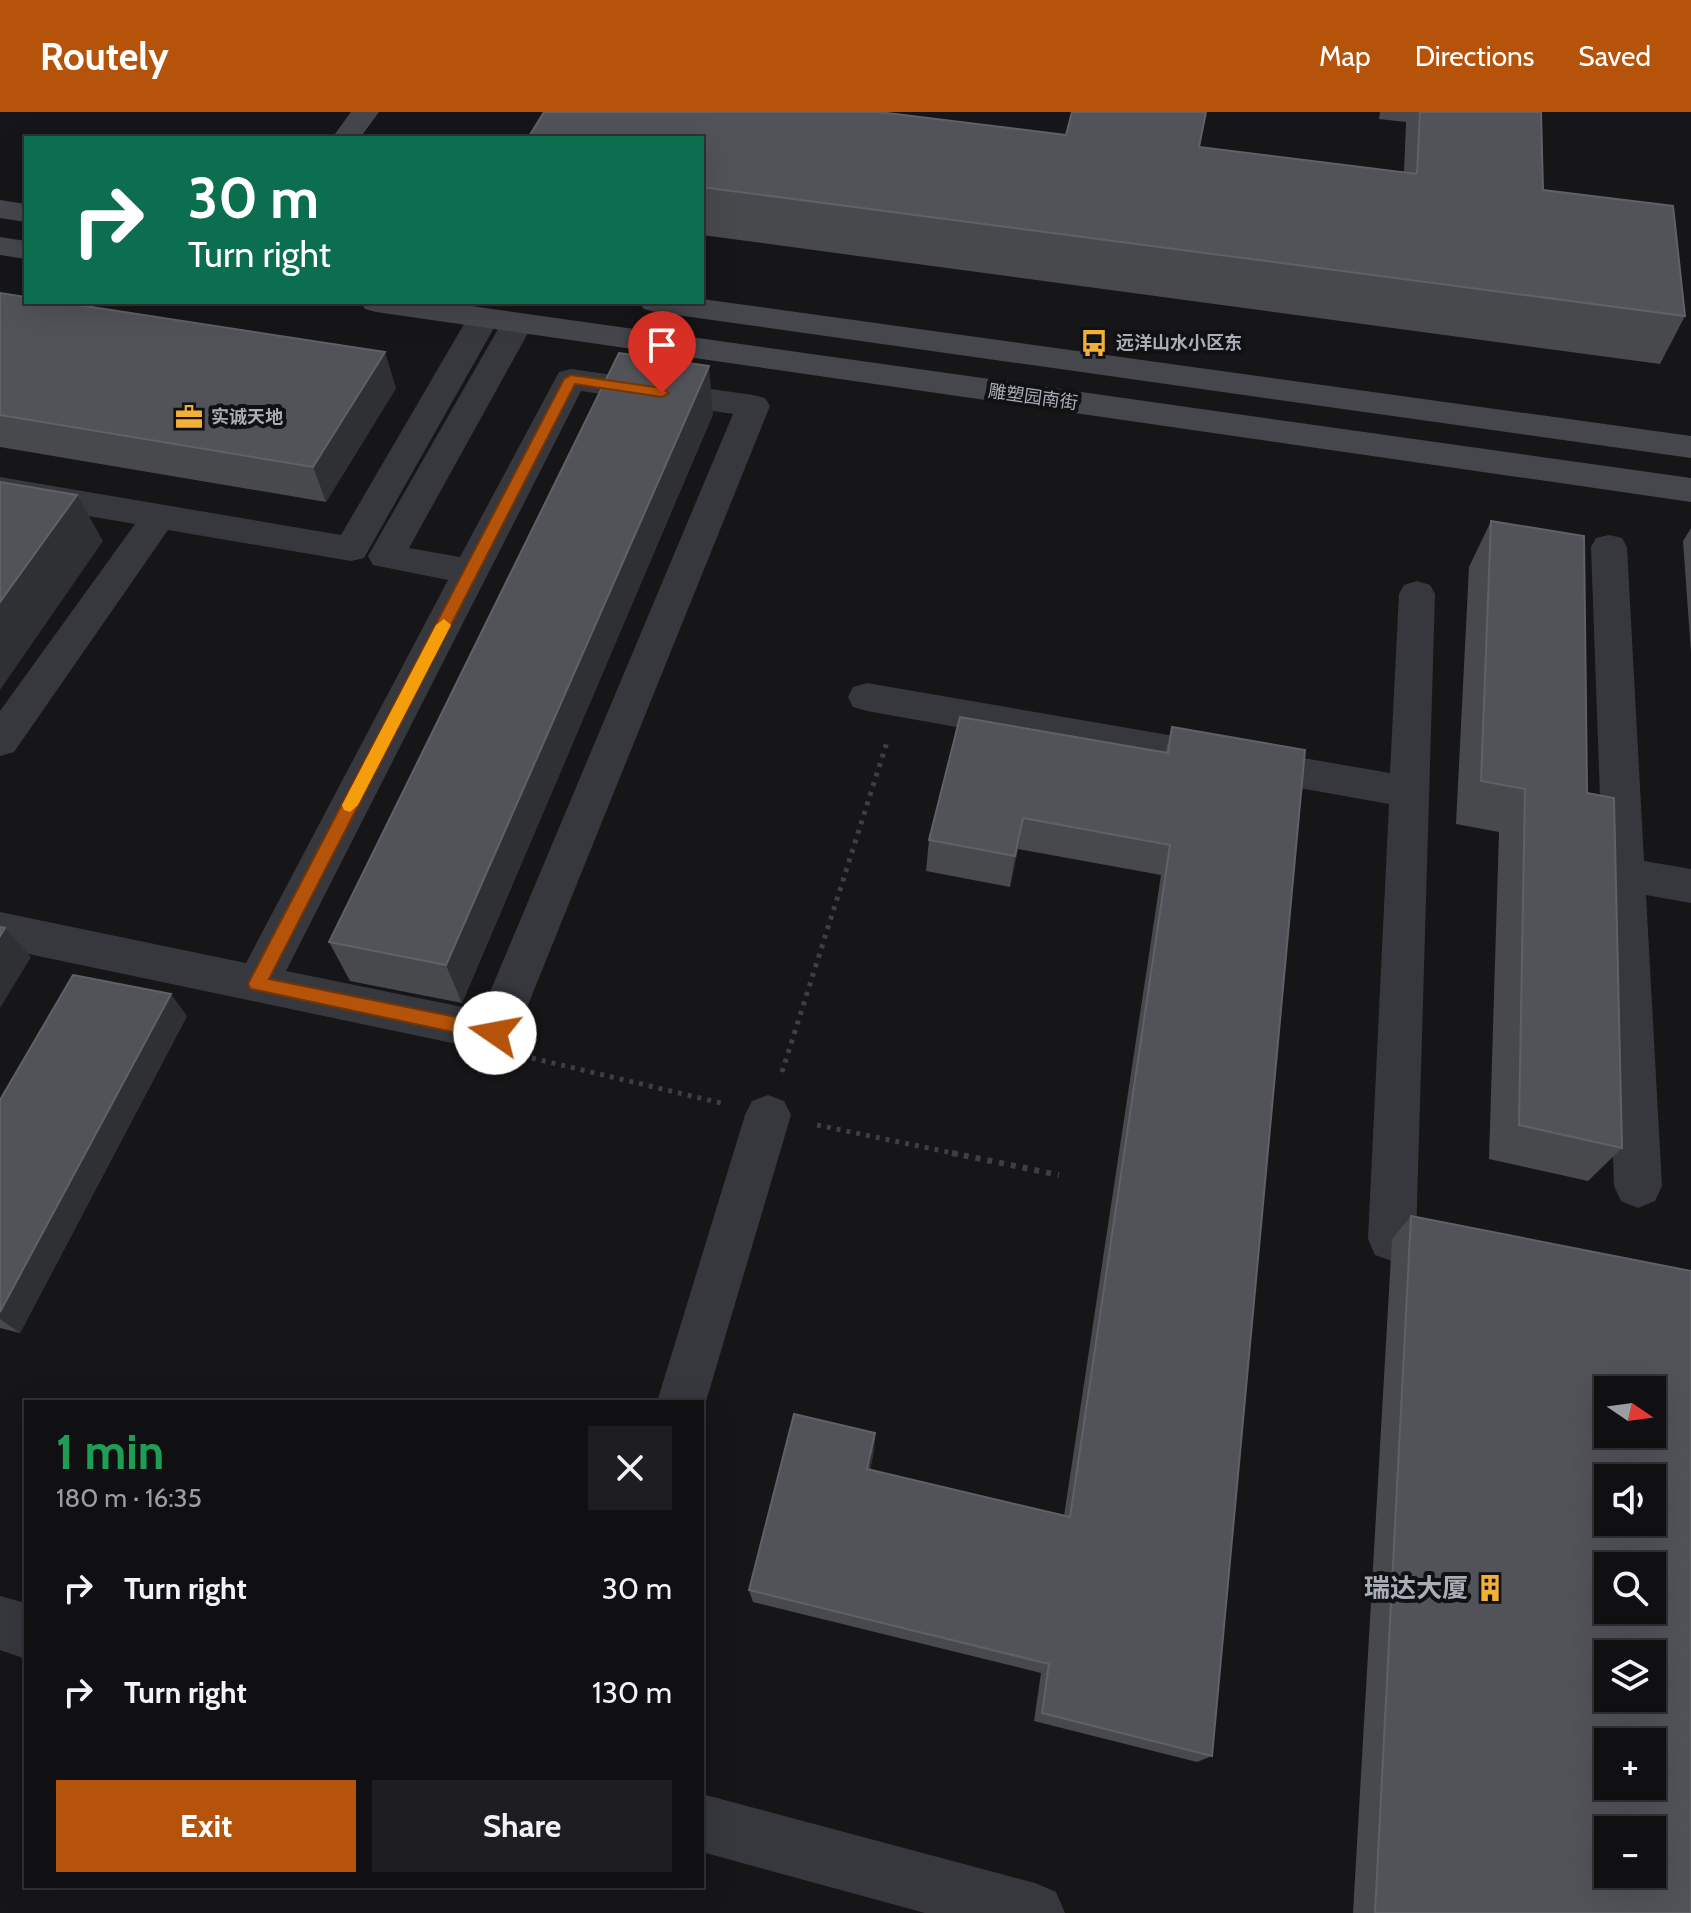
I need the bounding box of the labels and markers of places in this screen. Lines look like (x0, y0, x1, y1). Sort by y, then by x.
pin (628, 311, 696, 393)
bus stop icon: 远洋山水小区东 (1079, 328, 1109, 358)
place label: 远洋山水小区东 (1116, 332, 1242, 354)
office icon: 实诚天地 (174, 402, 204, 432)
place label: 实诚天地 (211, 406, 283, 428)
place label: 瑞达大厦 (1364, 1572, 1468, 1604)
building icon: 瑞达大厦 (1475, 1573, 1505, 1603)

